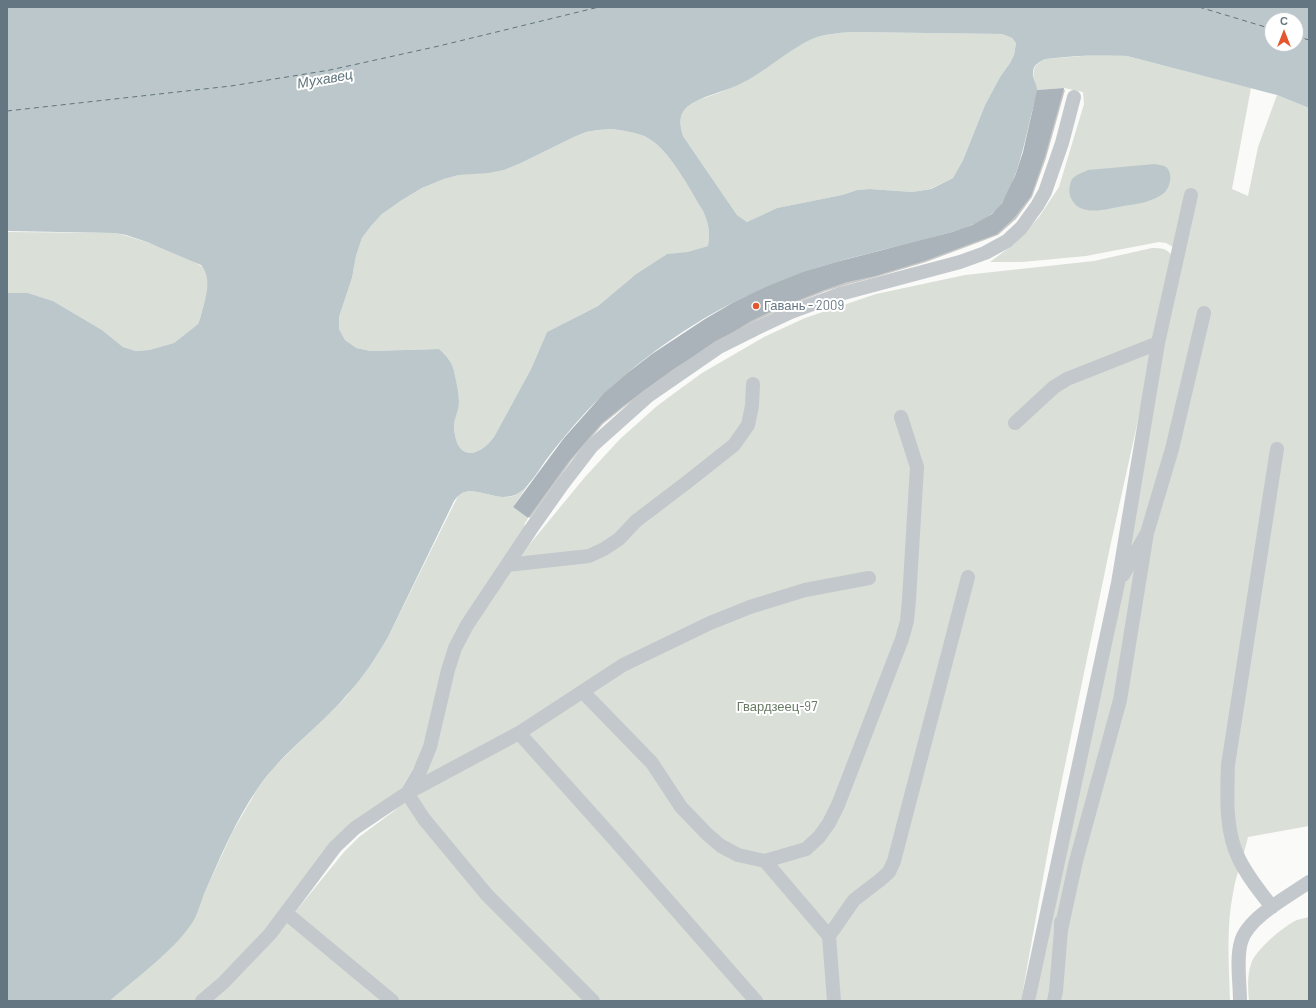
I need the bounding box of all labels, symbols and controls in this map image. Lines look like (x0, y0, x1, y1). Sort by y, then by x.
north arrow (1264, 12, 1304, 52)
text: С (1280, 14, 1288, 27)
water label: Мухавец (296, 66, 354, 92)
place label: Гавань - 2009 (764, 298, 844, 314)
marker: Гавань - 2009 (751, 301, 761, 311)
park label: Гвардзеец-97 (737, 699, 817, 715)

